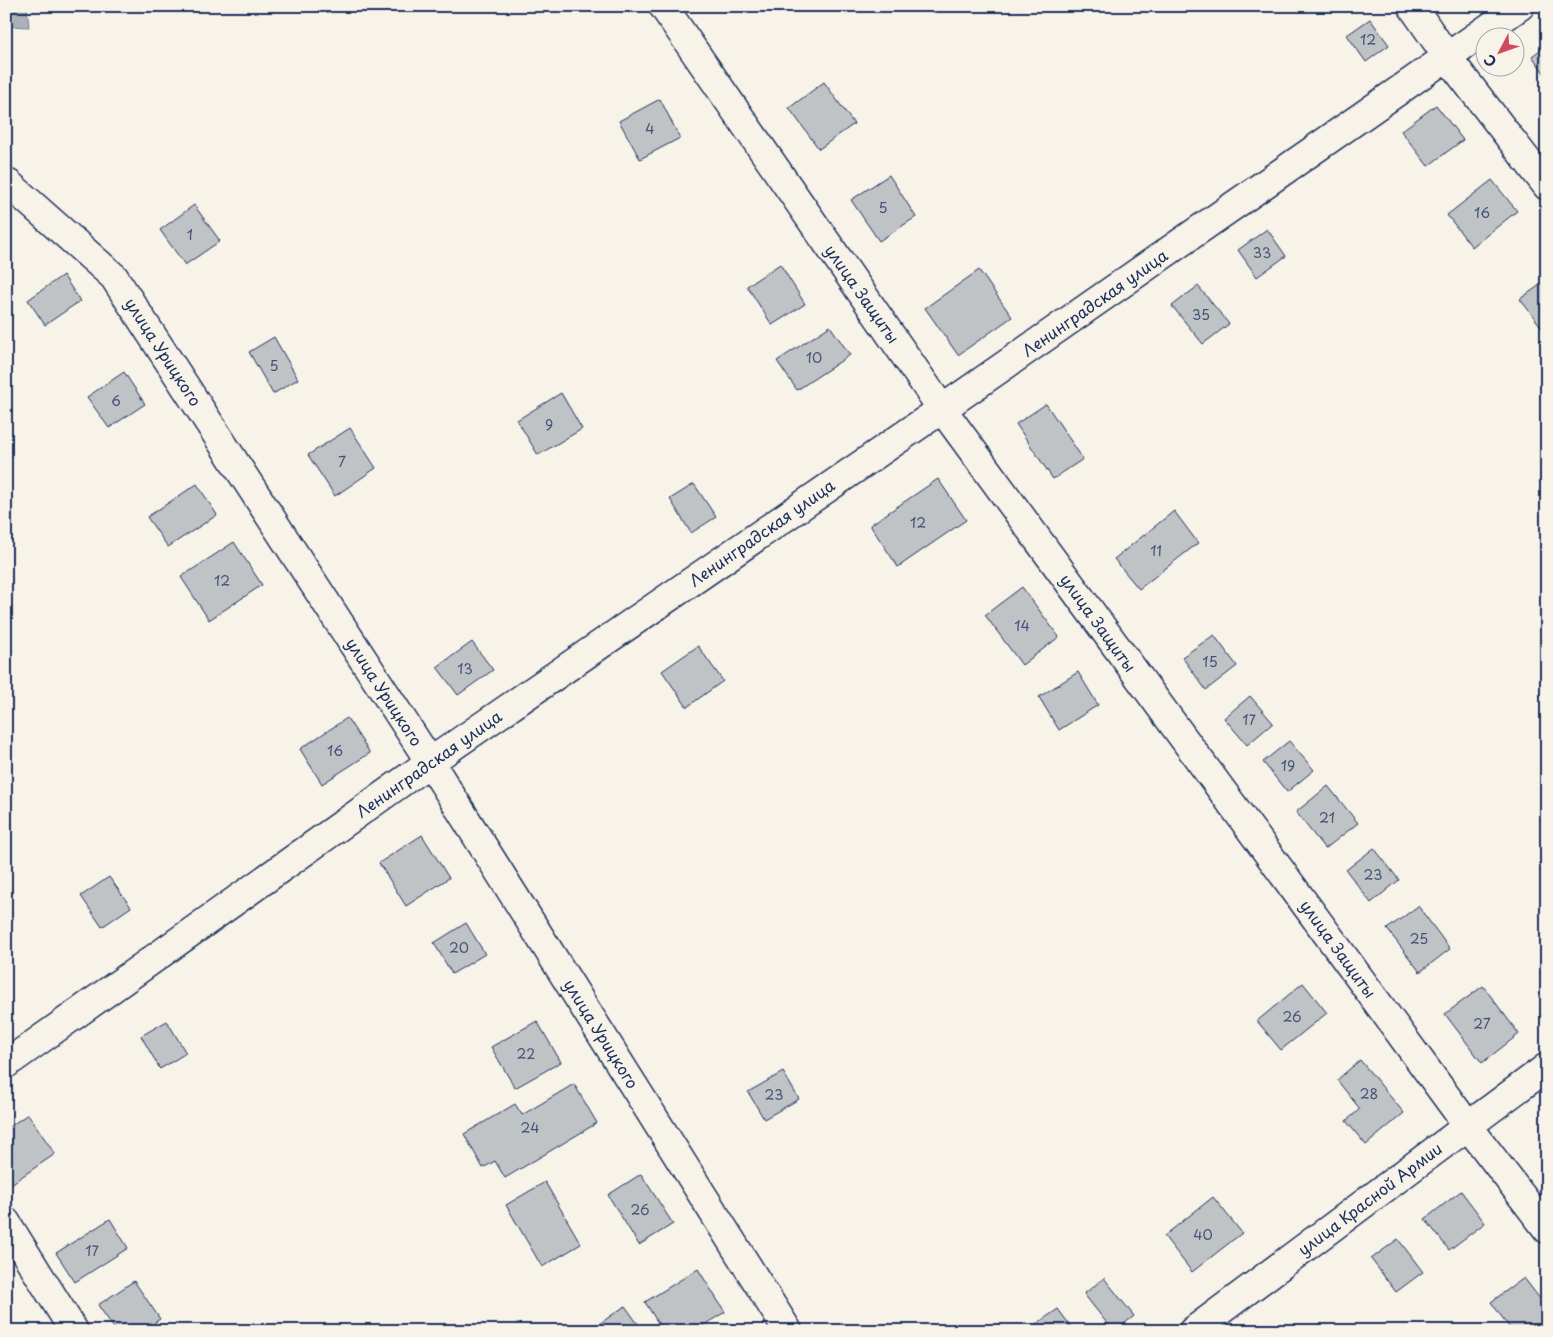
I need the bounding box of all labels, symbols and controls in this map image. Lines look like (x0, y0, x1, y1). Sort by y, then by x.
north arrow (1476, 28, 1526, 78)
house number: 12 (1360, 29, 1376, 50)
text: С (1478, 50, 1501, 72)
house number: 4 (645, 118, 655, 139)
house number: 5 (878, 197, 888, 218)
house number: 16 (1474, 202, 1490, 223)
house number: 1 (187, 224, 193, 245)
street label: улица Защиты (820, 239, 906, 348)
house number: 33 (1253, 242, 1271, 263)
street label: Ленинградская улица (1017, 243, 1172, 362)
street label: улица Урицкого (120, 292, 208, 410)
house number: 35 (1192, 304, 1210, 325)
house number: 10 (806, 347, 822, 368)
house number: 5 (269, 355, 279, 376)
house number: 6 (111, 390, 121, 411)
house number: 9 (545, 414, 553, 435)
house number: 7 (338, 451, 346, 472)
street label: Ленинградская улица (684, 473, 839, 592)
house number: 12 (910, 512, 926, 533)
house number: 11 (1150, 540, 1162, 561)
street label: улица Защиты (1055, 568, 1143, 676)
house number: 12 (214, 570, 230, 591)
house number: 14 (1014, 615, 1030, 636)
street label: улица Урицкого (341, 632, 429, 750)
house number: 15 (1202, 651, 1218, 672)
house number: 13 (457, 658, 473, 679)
street label: Ленинградская улица (351, 704, 506, 823)
house number: 17 (1242, 709, 1256, 730)
house number: 16 (327, 740, 343, 761)
house number: 19 (1281, 755, 1295, 776)
house number: 21 (1319, 807, 1335, 828)
house number: 23 (1364, 864, 1382, 885)
street label: улица Защиты (1295, 894, 1383, 1002)
house number: 25 (1410, 928, 1428, 949)
house number: 20 (449, 937, 469, 958)
street label: улица Урицкого (559, 974, 645, 1093)
house number: 26 (1282, 1006, 1302, 1027)
house number: 27 (1473, 1013, 1491, 1034)
house number: 22 (517, 1043, 535, 1064)
house number: 28 (1360, 1083, 1378, 1104)
house number: 23 (765, 1084, 783, 1105)
house number: 24 (521, 1117, 539, 1138)
street label: улица Красной Армии (1292, 1136, 1447, 1261)
house number: 26 (630, 1199, 650, 1220)
house number: 40 (1193, 1224, 1213, 1245)
house number: 17 (85, 1240, 99, 1261)

